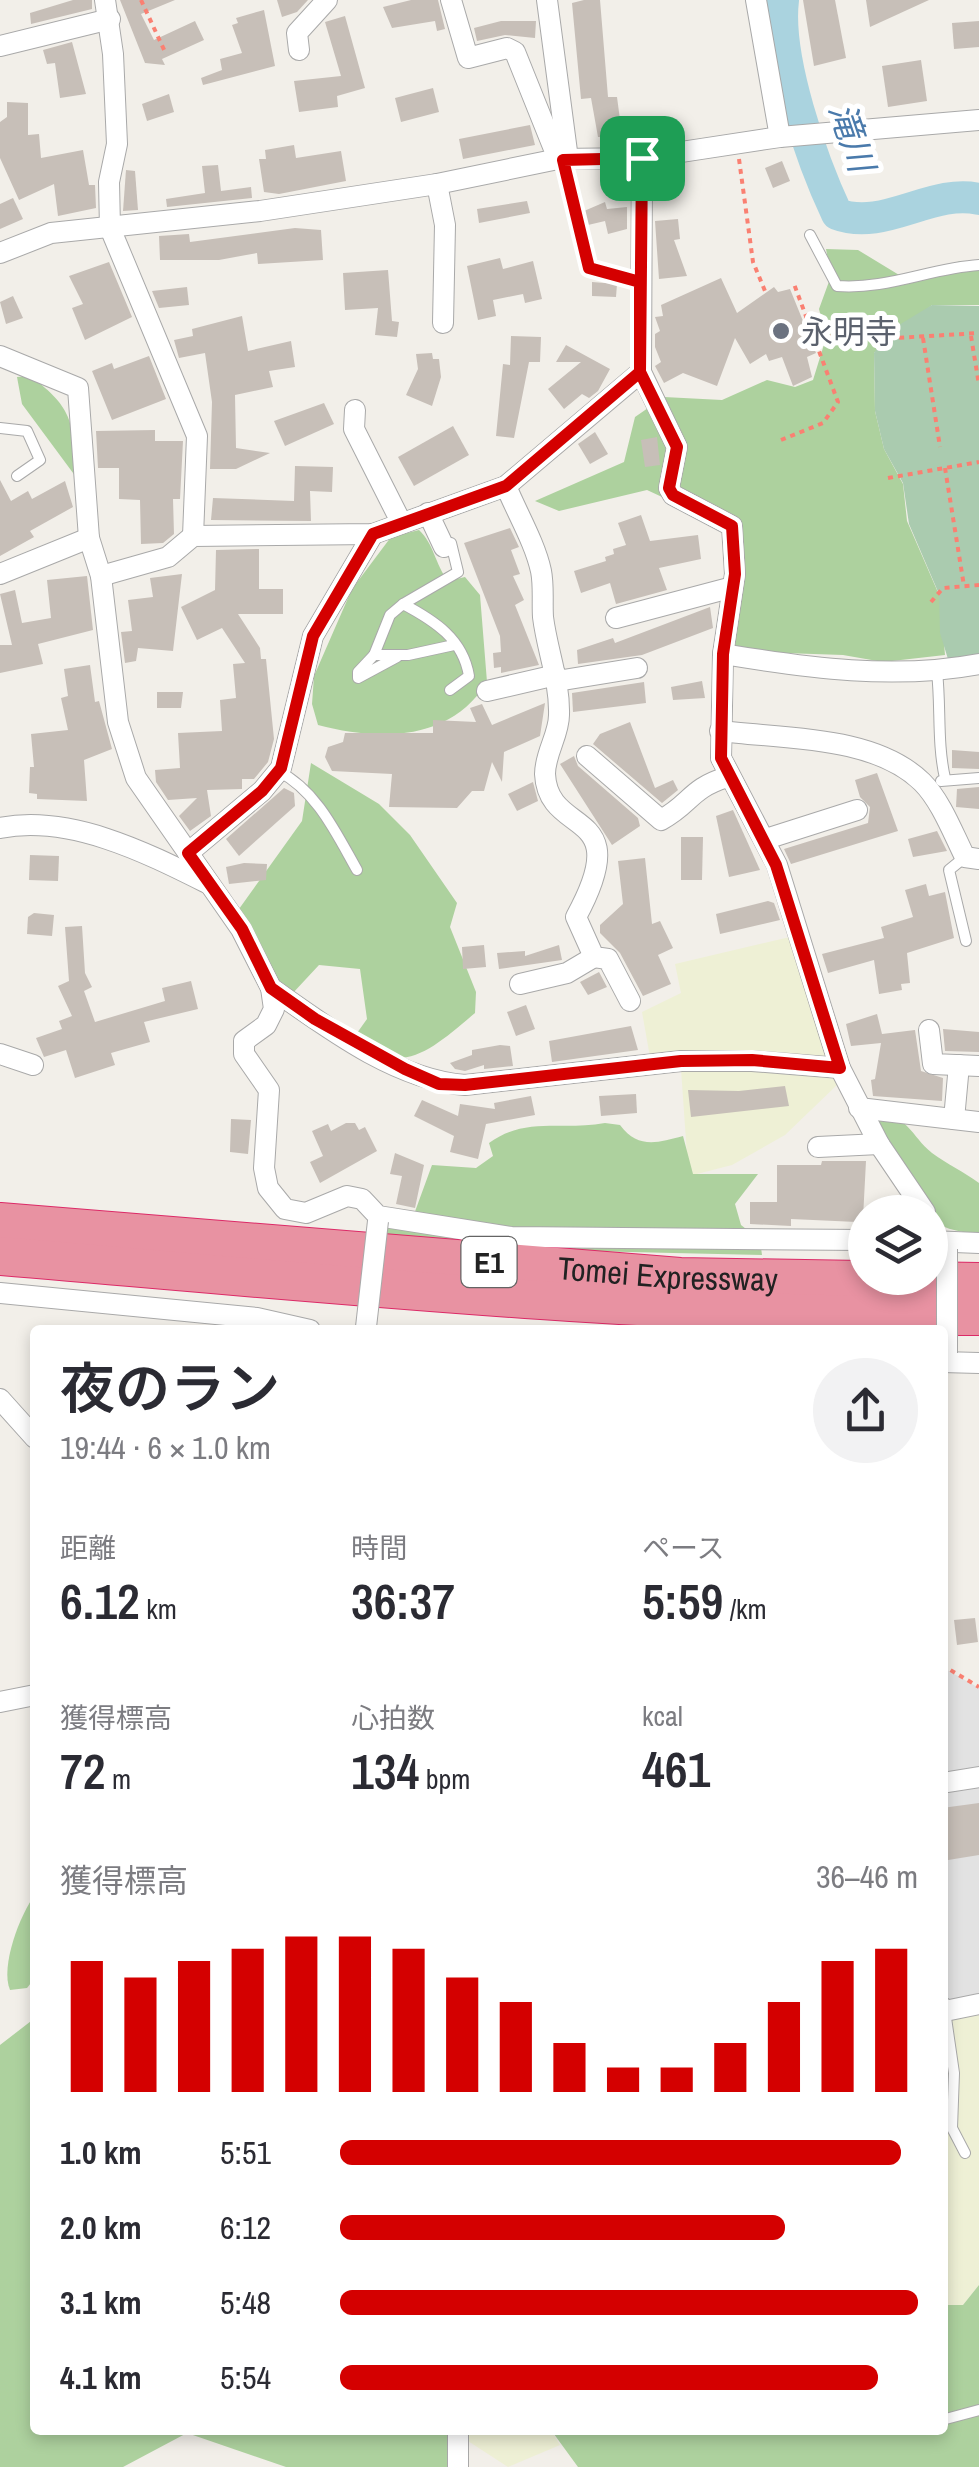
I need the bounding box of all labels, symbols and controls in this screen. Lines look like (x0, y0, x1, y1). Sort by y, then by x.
water label: 滝川 (818, 96, 887, 182)
pin (600, 116, 685, 201)
icon: arrive (615, 131, 670, 186)
place label: 永明寺 (801, 310, 897, 353)
marker: 永明寺 (770, 320, 792, 342)
map controls (848, 1195, 948, 1295)
button: layers (848, 1195, 948, 1295)
road number: E1 (462, 1237, 516, 1287)
street label: Tomei Expressway (556, 1246, 778, 1300)
text: 夜のラン (60, 1351, 280, 1425)
button: share (813, 1358, 918, 1463)
text: 19:44 · 6 × 1.0 km (60, 1426, 271, 1469)
text: 距離 (60, 1529, 116, 1567)
text: 時間 (351, 1529, 407, 1567)
text: ペース (642, 1529, 725, 1567)
text: 6.12 (60, 1567, 140, 1635)
text: 36:37 (351, 1567, 455, 1635)
text: 5:59 (642, 1567, 723, 1635)
text: km (140, 1590, 177, 1628)
text: /km (723, 1590, 767, 1628)
text: kcal (642, 1697, 683, 1735)
text: 獲得標高 (60, 1699, 172, 1737)
text: 心拍数 (351, 1699, 435, 1737)
text: 461 (642, 1735, 710, 1803)
text: 72 (60, 1737, 106, 1805)
text: 134 (351, 1737, 419, 1805)
text: m (106, 1760, 131, 1798)
text: bpm (419, 1760, 470, 1798)
text: 36–46 m (816, 1855, 918, 1898)
text: 獲得標高 (60, 1859, 188, 1902)
text: 1.0 km (60, 2131, 142, 2174)
text: 5:51 (220, 2131, 271, 2174)
text: 2.0 km (60, 2206, 142, 2249)
text: 6:12 (220, 2206, 271, 2249)
text: 3.1 km (60, 2281, 142, 2324)
text: 5:48 (220, 2281, 271, 2324)
text: 4.1 km (60, 2356, 142, 2399)
text: 5:54 (220, 2356, 271, 2399)

